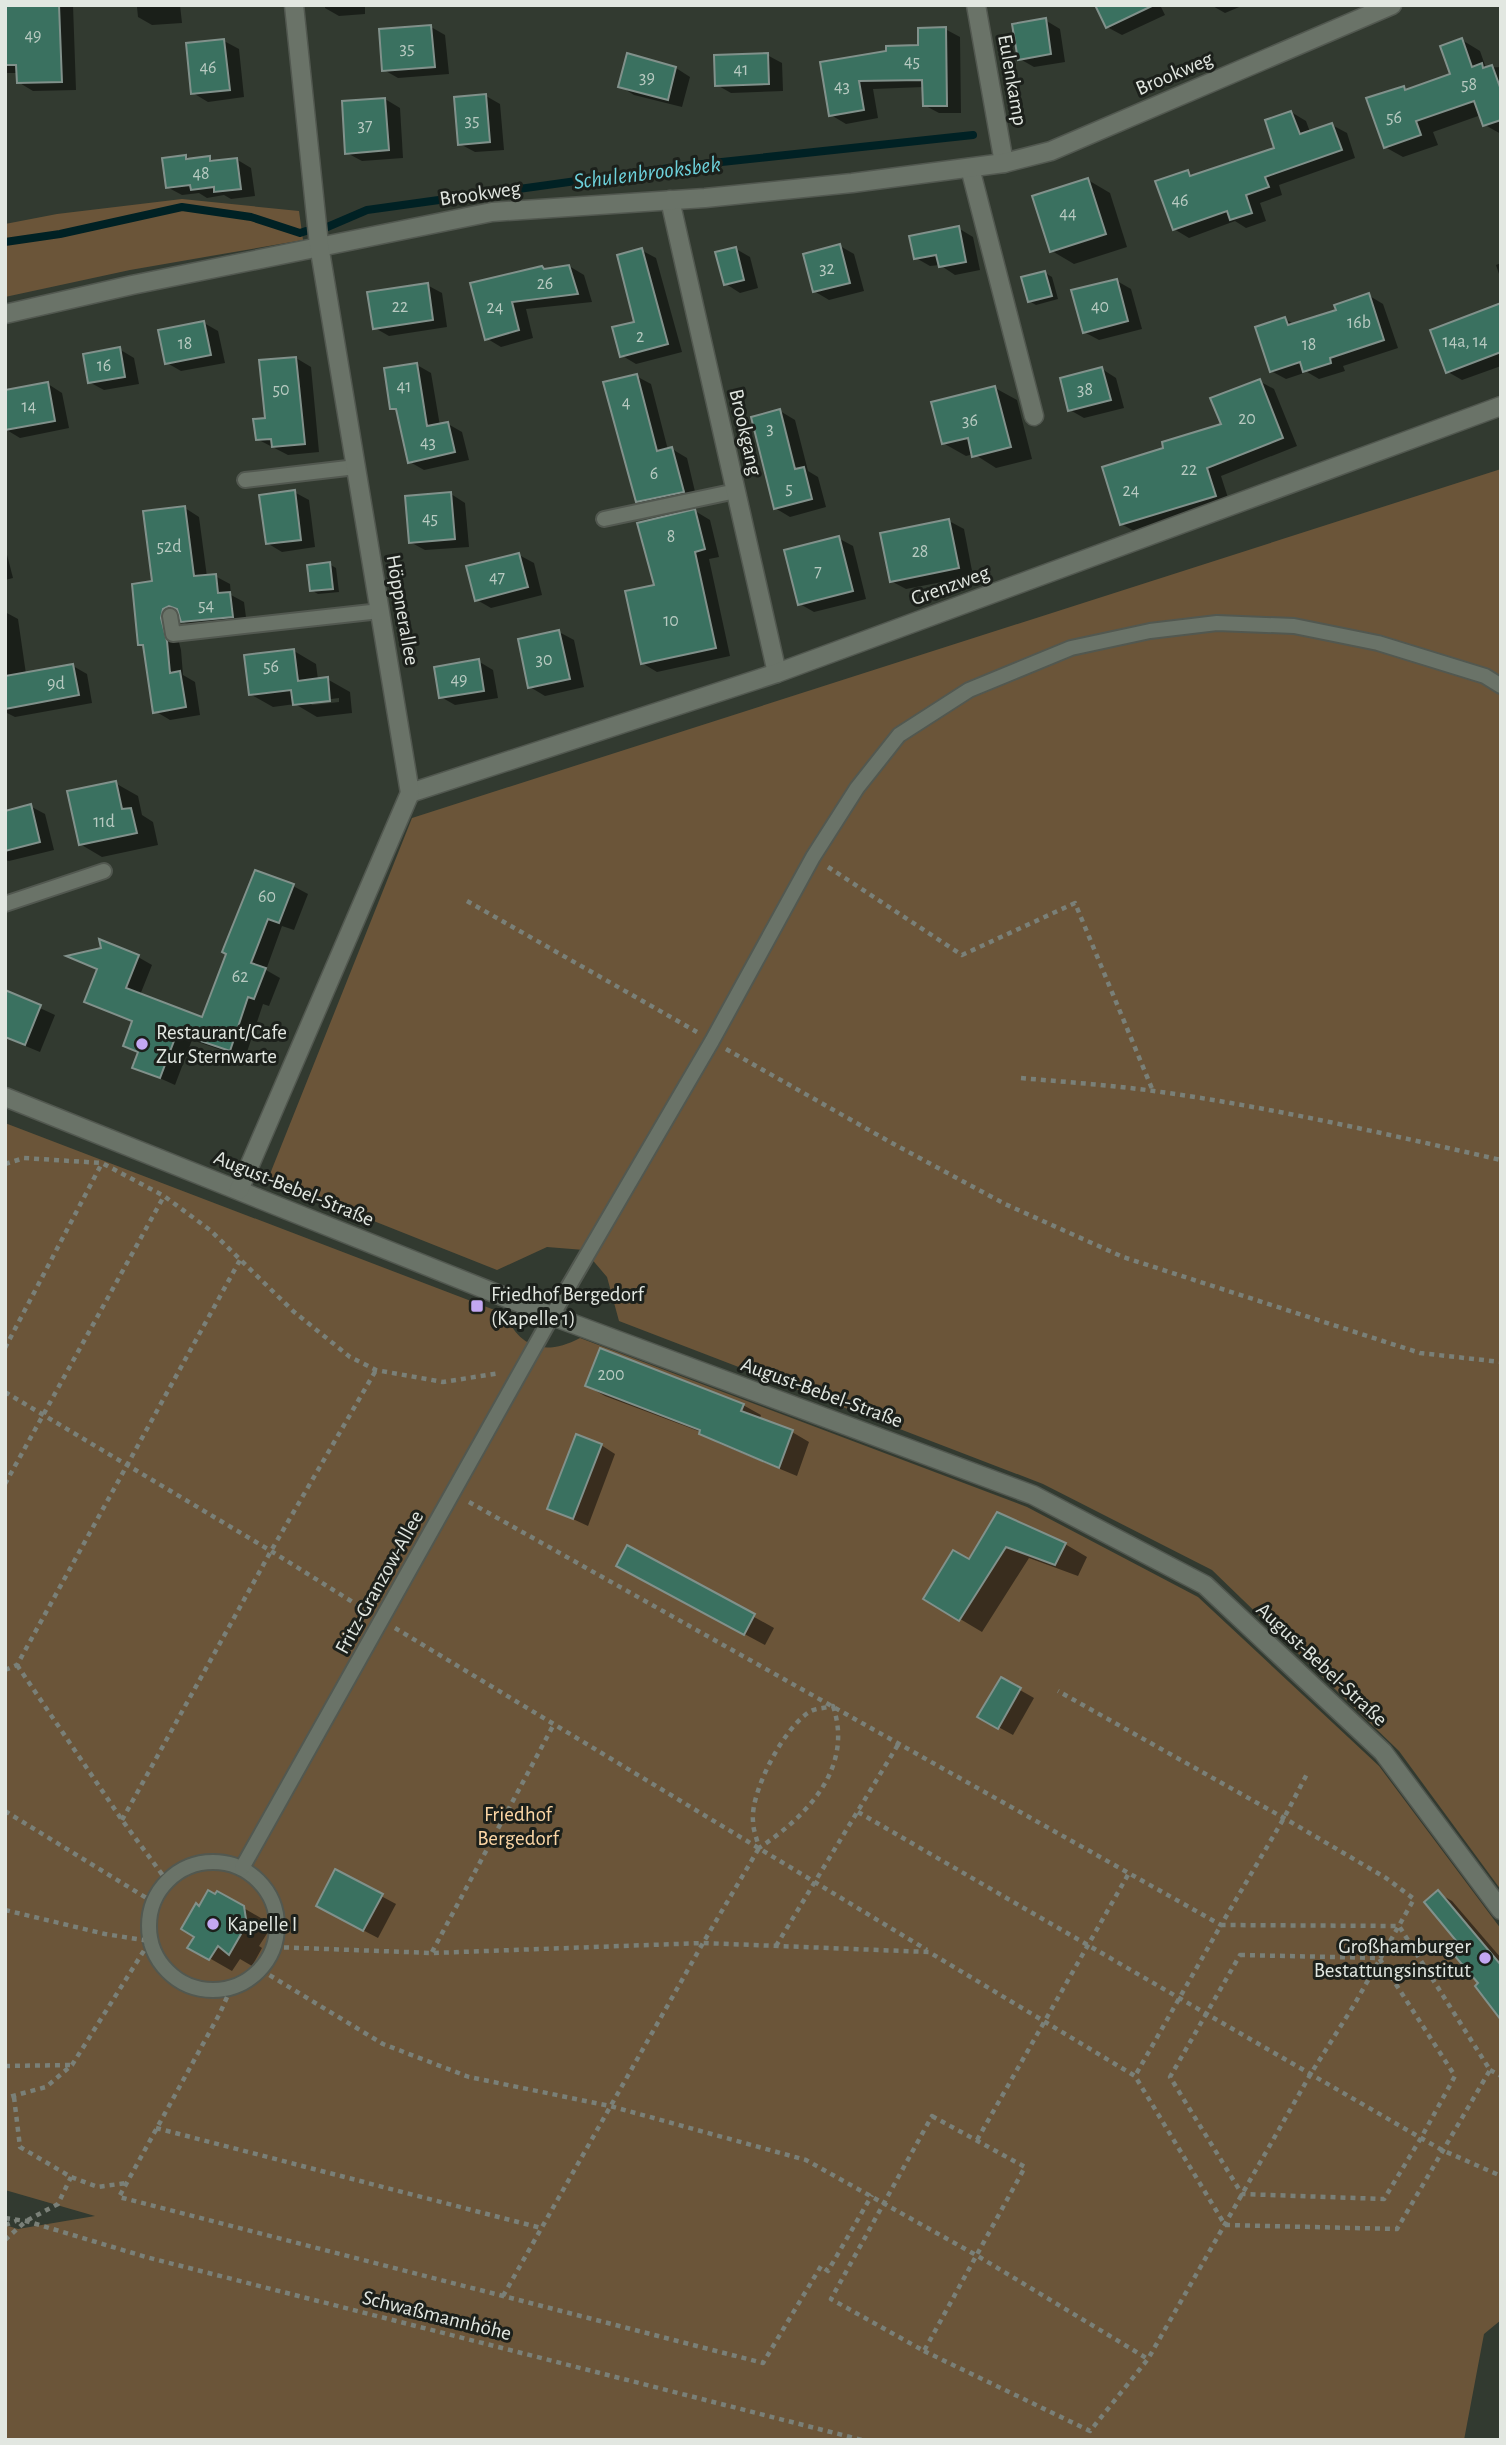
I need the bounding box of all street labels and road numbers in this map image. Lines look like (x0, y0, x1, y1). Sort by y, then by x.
street label: Eulenkamp (994, 33, 1031, 127)
street label: Brookweg (1133, 48, 1217, 99)
street label: Brookweg (438, 177, 523, 210)
street label: Brookgang (725, 387, 766, 478)
street label: Höppnerallee (382, 553, 423, 667)
street label: Grenzweg (908, 561, 993, 609)
street label: August-Bebel-Straße (211, 1147, 377, 1230)
street label: August-Bebel-Straße (738, 1353, 905, 1431)
street label: Fritz-Granzow-Allee (331, 1507, 427, 1657)
street label: August-Bebel-Straße (1252, 1599, 1391, 1730)
street label: Schwaßmannhöhe (360, 2287, 514, 2344)

